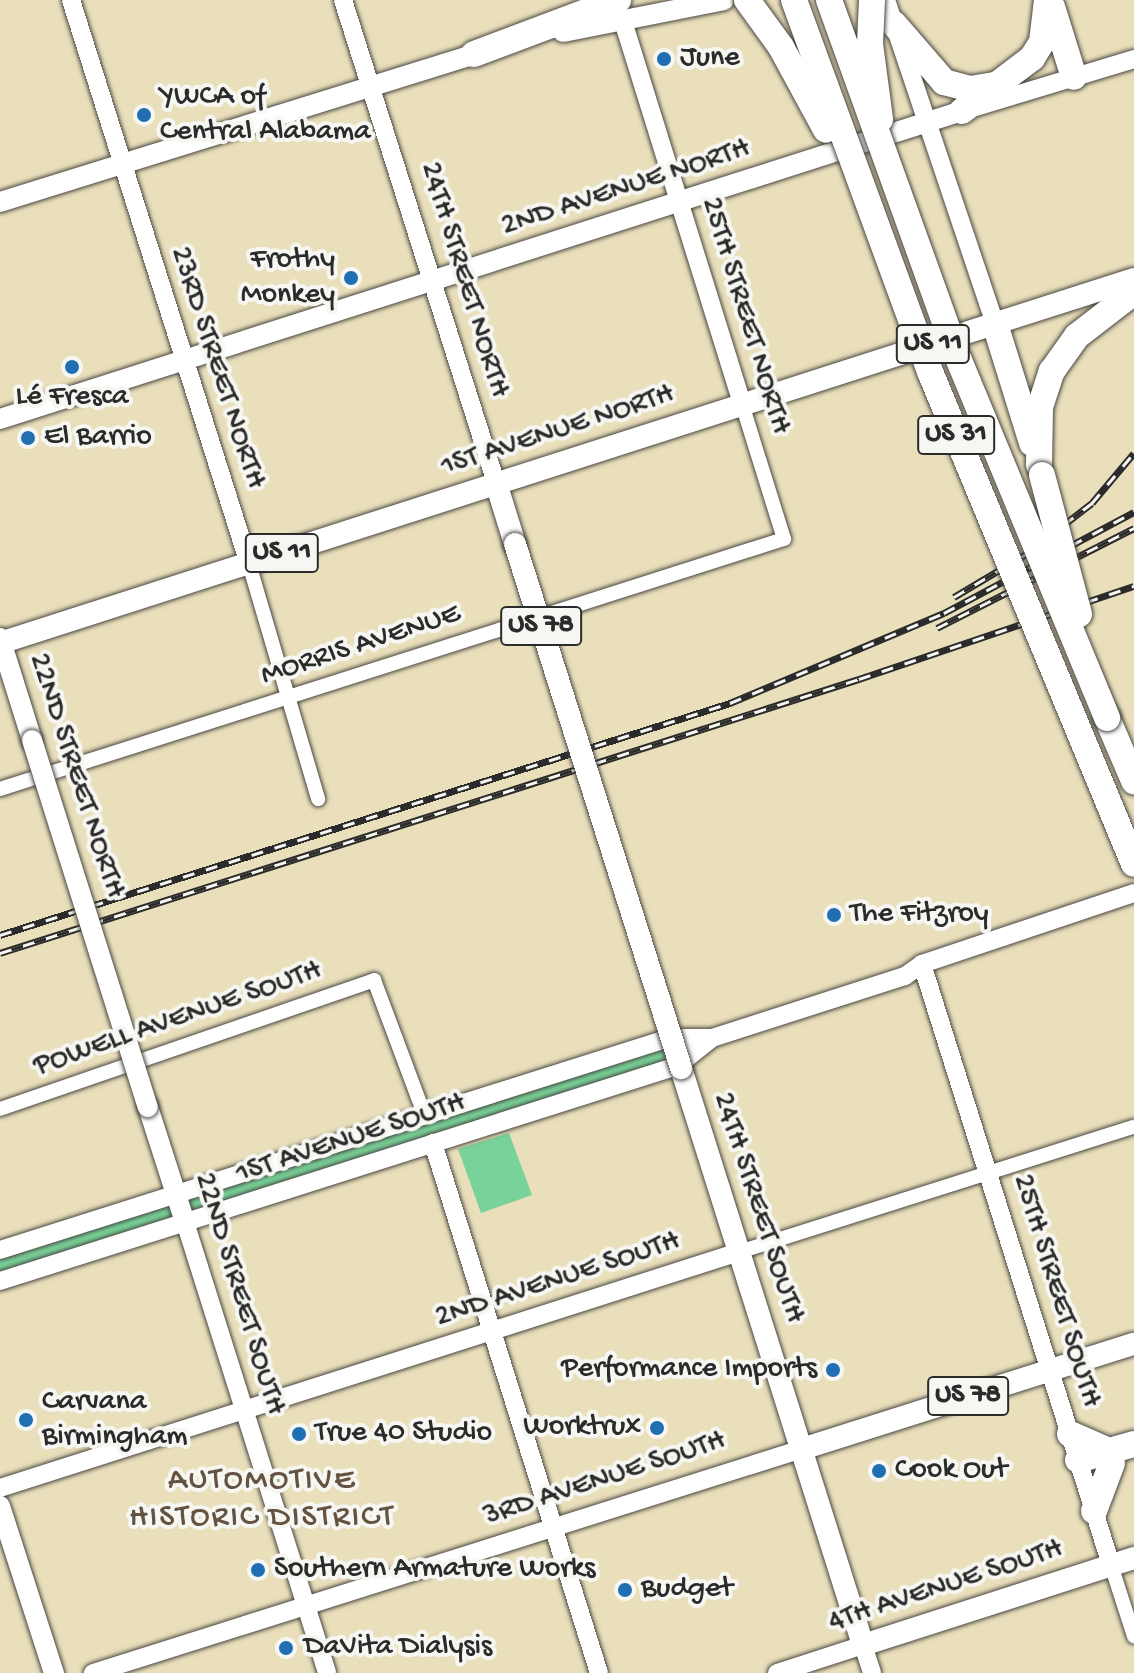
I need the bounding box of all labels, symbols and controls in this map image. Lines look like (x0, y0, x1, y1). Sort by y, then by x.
place label: June (680, 41, 740, 77)
marker: June (655, 50, 673, 68)
place label: YWCA of Central Alabama (160, 80, 371, 150)
marker: YWCA of Central Alabama (135, 106, 153, 124)
street label: 2ND AVENUE NORTH (497, 132, 755, 246)
street label: 24TH STREET NORTH (410, 158, 516, 402)
street label: 25TH STREET NORTH (691, 193, 797, 439)
street label: 23RD STREET NORTH (160, 243, 272, 493)
place label: Frothy Monkey (241, 243, 335, 314)
marker: Frothy Monkey (342, 269, 360, 287)
road number: US 11 (895, 320, 971, 368)
marker: Lé Fresca (63, 358, 81, 376)
street label: 1ST AVENUE NORTH (437, 377, 679, 487)
place label: Lé Fresca (16, 380, 128, 416)
road number: US 31 (916, 411, 996, 459)
place label: El Barrio (44, 420, 152, 456)
marker: El Barrio (19, 429, 37, 447)
road number: US 11 (244, 529, 320, 577)
street label: MORRIS AVENUE (257, 597, 465, 695)
road number: US 78 (499, 602, 583, 650)
street label: 22ND STREET NORTH (18, 649, 132, 903)
place label: The Fitzroy (850, 897, 989, 933)
marker: The Fitzroy (825, 906, 843, 924)
street label: POWELL AVENUE SOUTH (30, 954, 326, 1086)
street label: 1ST AVENUE SOUTH (232, 1086, 470, 1194)
street label: 24TH STREET SOUTH (703, 1088, 811, 1328)
street label: 22ND STREET SOUTH (184, 1169, 292, 1419)
street label: 25TH STREET SOUTH (1002, 1170, 1108, 1412)
street label: 2ND AVENUE SOUTH (431, 1225, 685, 1337)
place label: Performance Imports (561, 1352, 817, 1388)
marker: Performance Imports (824, 1361, 842, 1379)
road number: US 78 (926, 1372, 1010, 1420)
place label: Carvana Birmingham (42, 1385, 188, 1456)
place label: Worktrux (523, 1410, 641, 1446)
marker: Carvana Birmingham (17, 1411, 35, 1429)
place label: True 40 Studio (315, 1416, 492, 1452)
marker: Worktrux (648, 1419, 666, 1437)
street label: 3RD AVENUE SOUTH (480, 1424, 730, 1536)
marker: True 40 Studio (290, 1425, 308, 1443)
place label: Cook Out (895, 1453, 1007, 1489)
marker: Cook Out (870, 1462, 888, 1480)
district label: AUTOMOTIVE HISTORIC DISTRICT (129, 1463, 395, 1538)
street label: 4TH AVENUE SOUTH (825, 1532, 1067, 1642)
place label: Southern Armature Works (274, 1552, 595, 1588)
marker: Southern Armature Works (249, 1561, 267, 1579)
place label: Budget (641, 1572, 733, 1608)
marker: Budget (616, 1581, 634, 1599)
place label: DaVita Dialysis (304, 1630, 492, 1666)
marker: DaVita Dialysis (275, 1637, 297, 1659)

